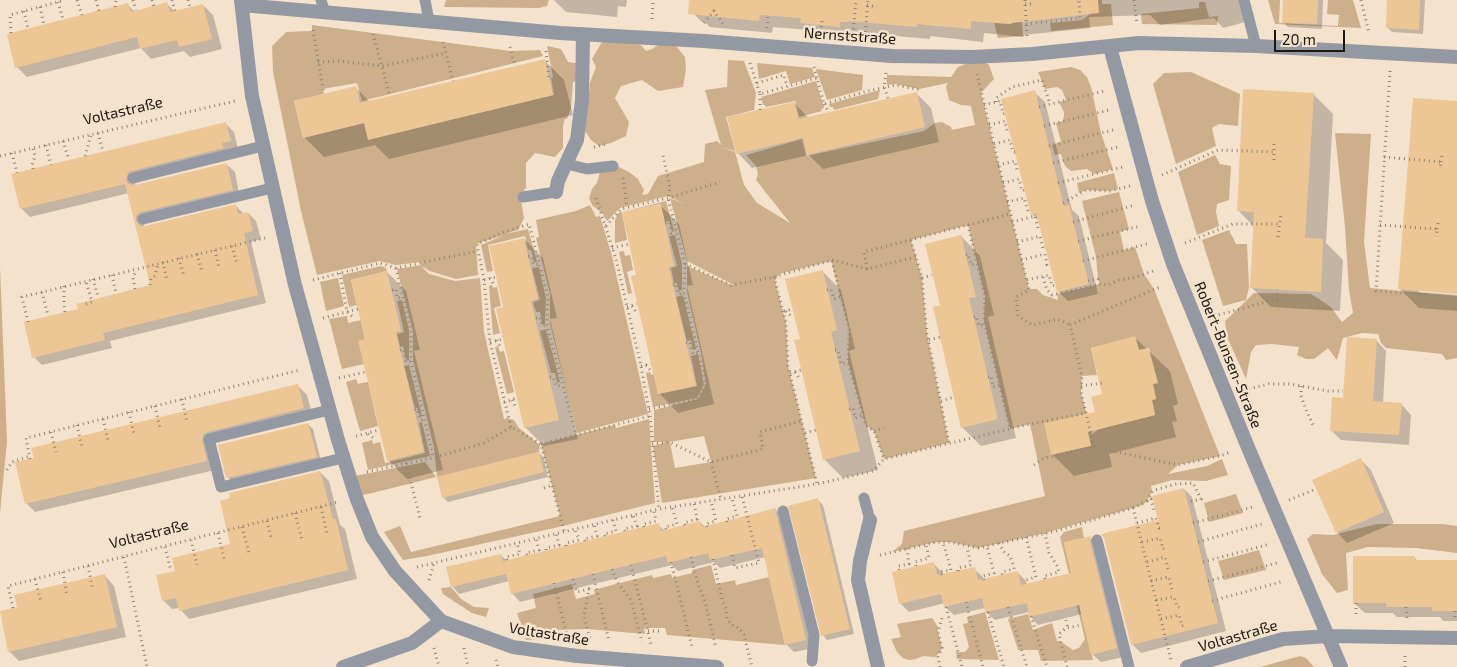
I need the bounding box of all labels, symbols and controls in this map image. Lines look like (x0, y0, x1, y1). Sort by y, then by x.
scale bar (1277, 20, 1348, 52)
street label: Nernststraße (803, 24, 897, 48)
text: 20 m (1282, 30, 1316, 48)
street label: Voltastraße (81, 93, 165, 129)
street label: Robert-Bunsen-Straße (1190, 279, 1266, 431)
street label: Voltastraße (107, 515, 191, 553)
street label: Voltastraße (1197, 616, 1279, 656)
street label: Voltastraße (508, 619, 590, 649)

